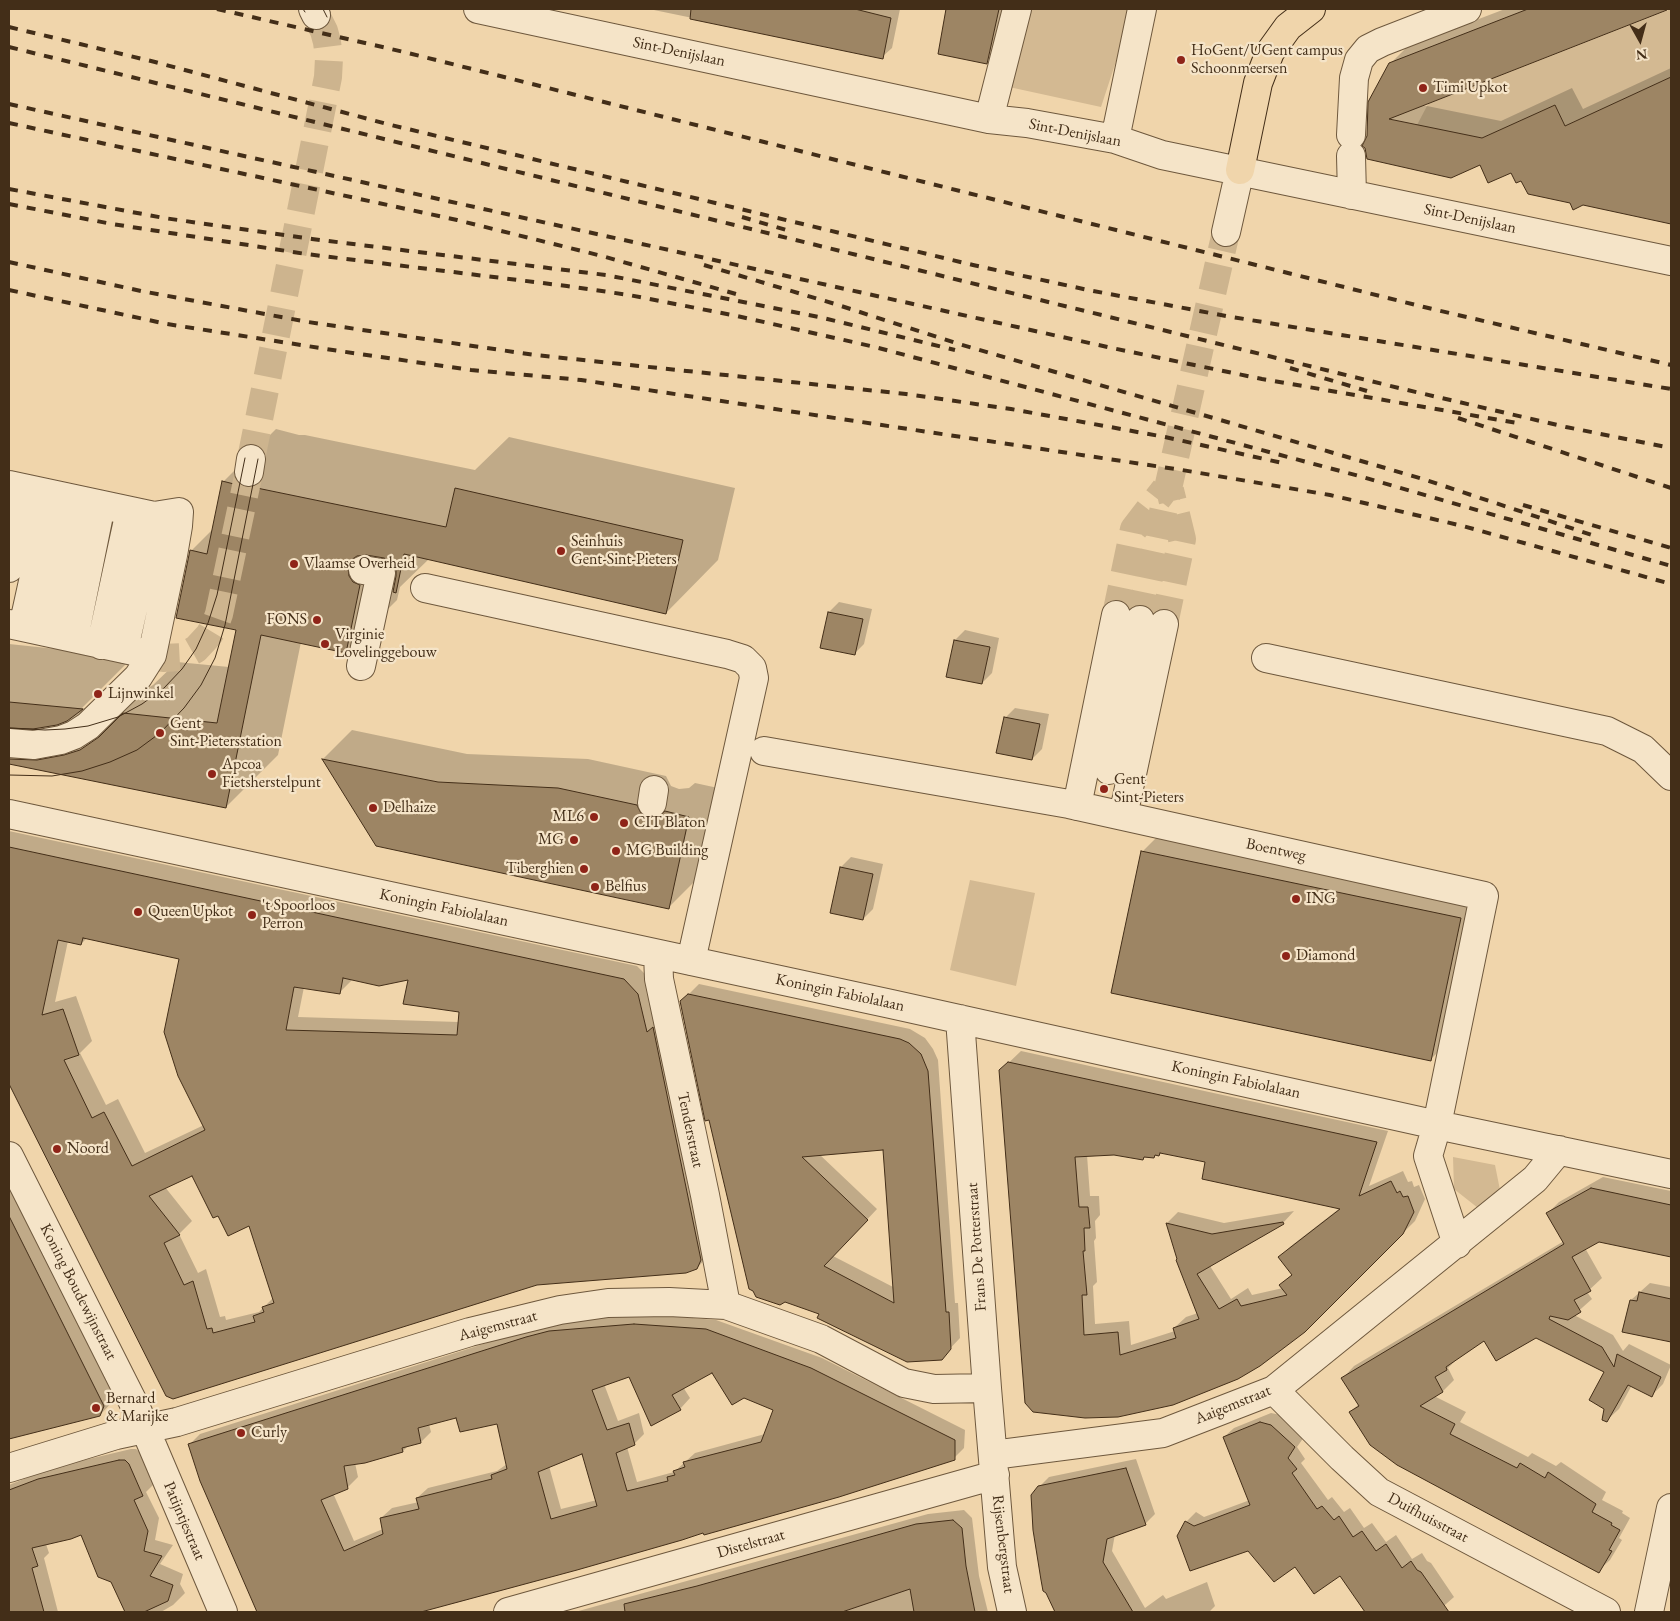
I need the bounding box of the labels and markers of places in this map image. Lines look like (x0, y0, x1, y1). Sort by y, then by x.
place label: HoGent/UGent campus Schoonmeersen (1191, 41, 1343, 79)
marker: HoGent/UGent campus Schoonmeersen (1175, 54, 1187, 66)
place label: Timi Upkot (1433, 78, 1508, 98)
marker: Timi Upkot (1417, 82, 1429, 94)
place label: Seinhuis Gent-Sint-Pieters (571, 532, 677, 570)
marker: Seinhuis Gent-Sint-Pieters (555, 545, 567, 557)
place label: Vlaamse Overheid (304, 554, 415, 574)
marker: Vlaamse Overheid (288, 558, 300, 570)
place label: FONS (266, 610, 307, 630)
marker: FONS (311, 614, 323, 626)
place label: Virginie Lovelinggebouw (335, 625, 437, 663)
marker: Virginie Lovelinggebouw (319, 638, 331, 650)
place label: Lijnwinkel (108, 684, 174, 704)
marker: Lijnwinkel (92, 688, 104, 700)
place label: Gent Sint-Pietersstation (170, 714, 282, 752)
marker: Gent Sint-Pietersstation (154, 727, 166, 739)
place label: Apcoa Fietsherstelpunt (222, 755, 321, 793)
marker: Apcoa Fietsherstelpunt (206, 768, 218, 780)
place label: Gent Sint-Pieters (1114, 770, 1184, 808)
marker: Gent Sint-Pieters (1098, 783, 1110, 795)
place label: Delhaize (383, 798, 436, 818)
marker: Delhaize (367, 802, 379, 814)
place label: ML6 (553, 807, 584, 827)
marker: ML6 (588, 811, 600, 823)
place label: CIT Blaton (634, 813, 706, 833)
marker: CIT Blaton (618, 817, 630, 829)
place label: MG (538, 830, 564, 850)
marker: MG (568, 834, 580, 846)
place label: MG Building (626, 841, 708, 861)
marker: MG Building (610, 845, 622, 857)
place label: Tiberghien (506, 859, 574, 879)
marker: Tiberghien (578, 863, 590, 875)
place label: Belfius (605, 877, 646, 897)
marker: Belfius (589, 881, 601, 893)
place label: ING (1306, 889, 1336, 909)
marker: ING (1290, 893, 1302, 905)
place label: 't Spoorloos Perron (262, 896, 335, 934)
place label: Queen Upkot (148, 902, 233, 922)
marker: Queen Upkot (132, 906, 144, 918)
marker: 't Spoorloos Perron (246, 909, 258, 921)
place label: Diamond (1296, 946, 1355, 966)
marker: Diamond (1280, 950, 1292, 962)
place label: Noord (67, 1139, 109, 1159)
marker: Noord (51, 1143, 63, 1155)
place label: Bernard & Marijke (106, 1389, 168, 1427)
marker: Bernard & Marijke (90, 1402, 102, 1414)
place label: Curly (251, 1423, 287, 1443)
marker: Curly (235, 1427, 247, 1439)

